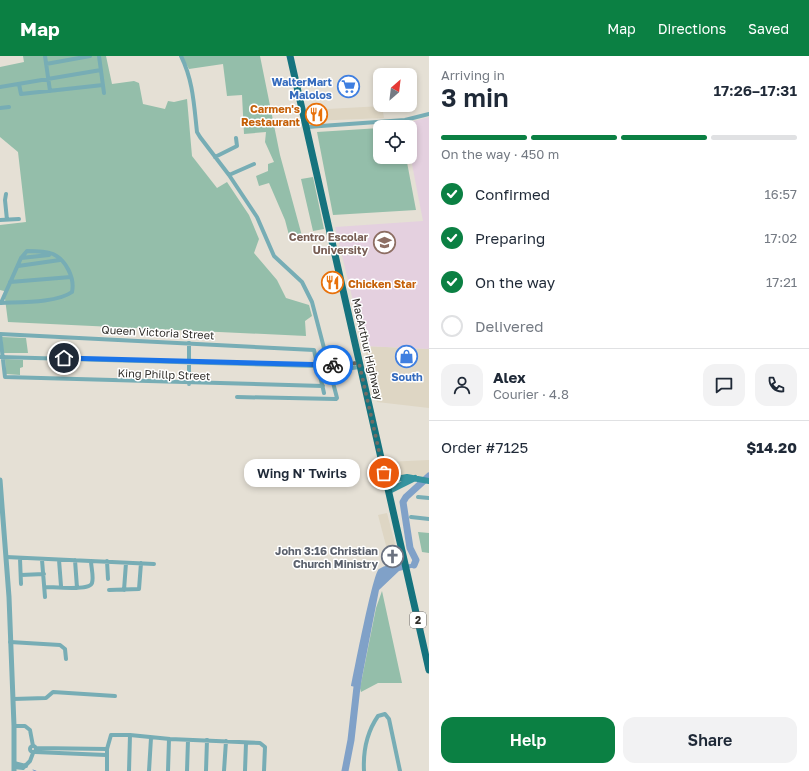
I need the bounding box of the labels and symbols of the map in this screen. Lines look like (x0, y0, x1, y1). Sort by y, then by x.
north arrow (373, 68, 417, 112)
supermarket icon: WalterMart Malolos (335, 74, 361, 100)
place label: WalterMart Malolos (271, 75, 333, 101)
restaurant icon: Carmen's Restaurant (303, 101, 329, 127)
place label: Carmen's Restaurant (241, 102, 301, 128)
school or university icon: Centro Escolar University (371, 229, 397, 255)
place label: Centro Escolar University (289, 230, 369, 256)
restaurant icon: Chicken Star (320, 270, 346, 296)
place label: Chicken Star (348, 277, 417, 290)
street label: MacArthur Highway (350, 297, 386, 401)
street label: Queen Victoria Street (101, 323, 215, 341)
pin (47, 341, 81, 375)
shop icon: South (394, 343, 420, 369)
courier (313, 345, 353, 385)
street label: King Phillp Street (117, 366, 211, 382)
place label: South (391, 370, 423, 383)
pin (367, 456, 401, 490)
callout: Wing N' Twirls (244, 459, 360, 487)
church icon: John 3:16 Christian Church Ministry (380, 543, 406, 569)
place label: John 3:16 Christian Church Ministry (275, 544, 378, 570)
road number: 2 (410, 612, 426, 628)

